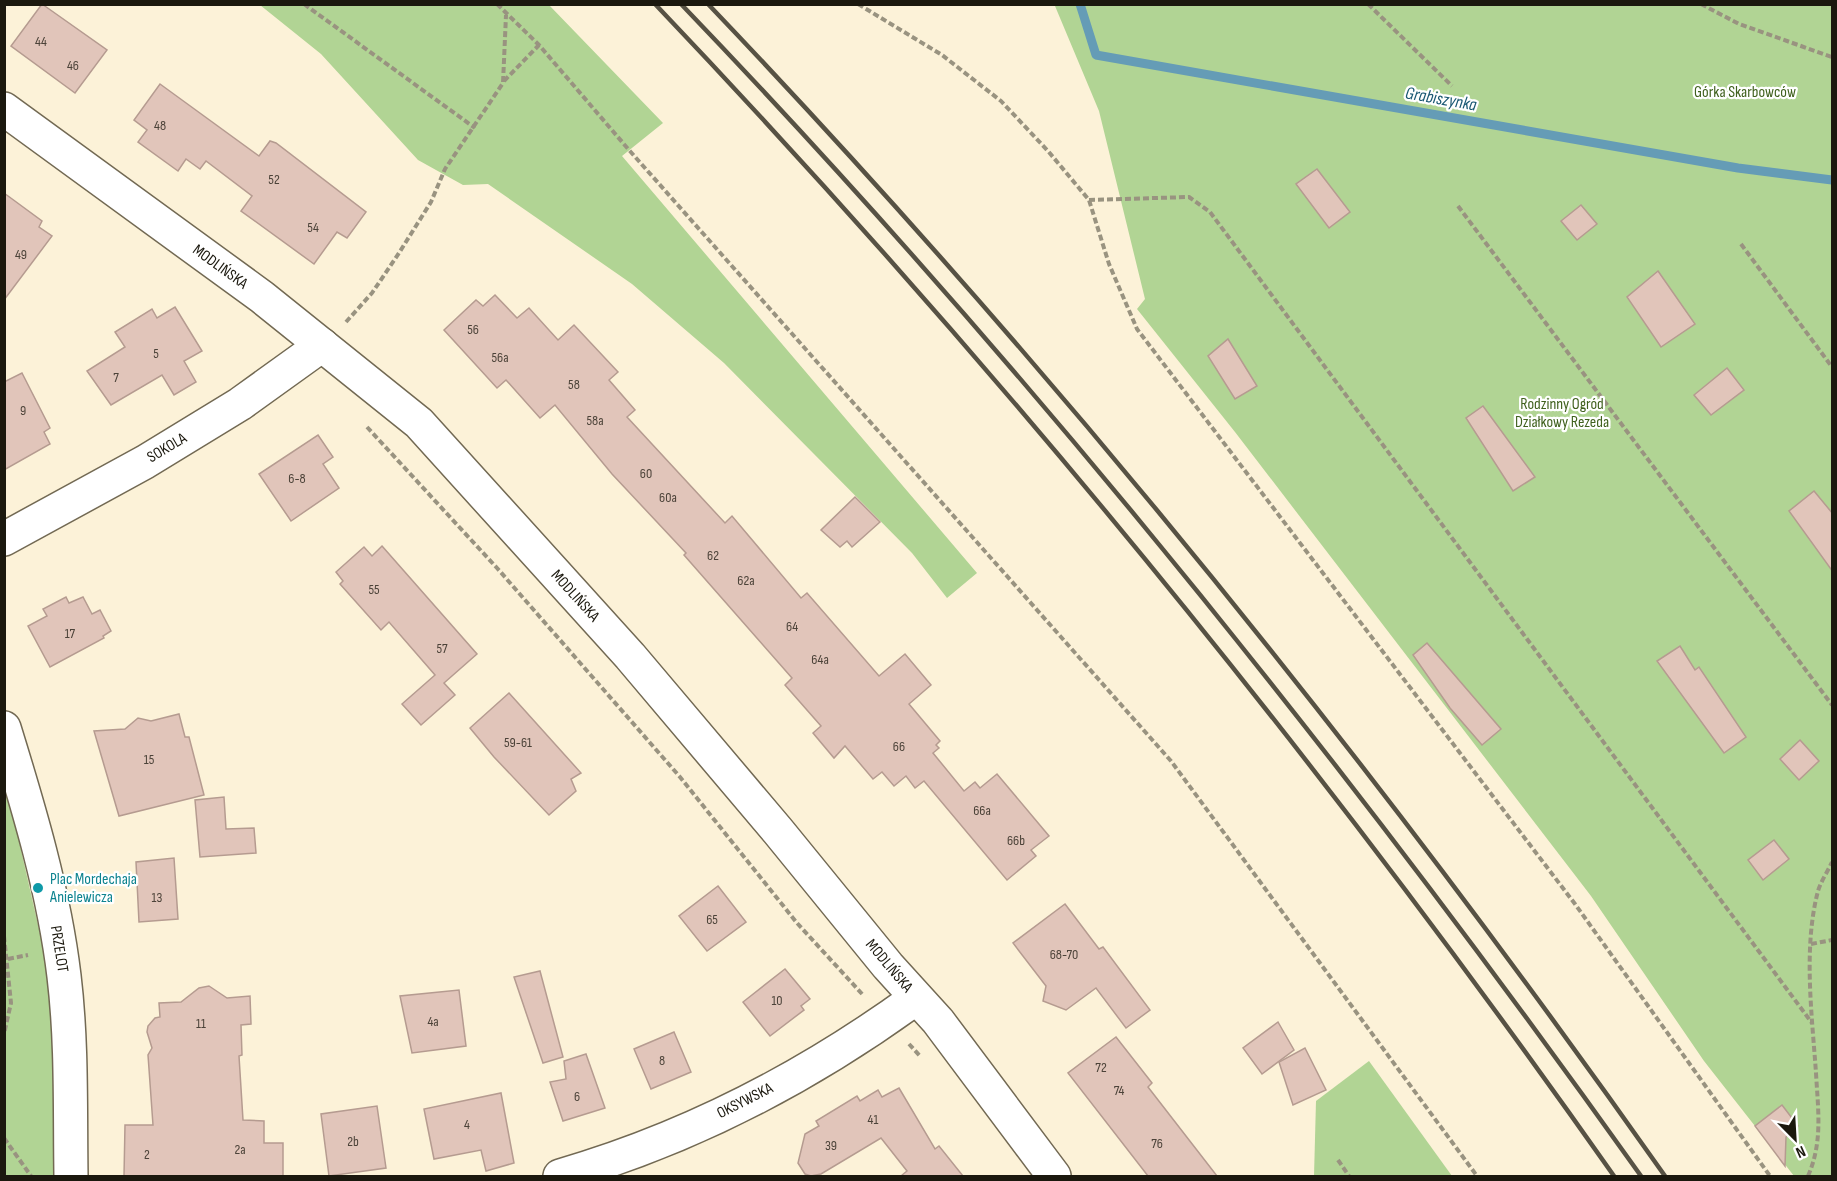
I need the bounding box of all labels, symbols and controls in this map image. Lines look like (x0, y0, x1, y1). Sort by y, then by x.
house number: 44 (35, 33, 47, 50)
house number: 46 (67, 57, 79, 74)
water label: Grabiszynka (1404, 82, 1479, 116)
park label: Górka Skarbowców (1694, 83, 1796, 102)
house number: 48 (154, 117, 166, 134)
house number: 52 (268, 171, 280, 188)
house number: 54 (307, 219, 319, 236)
street label: MODLIŃSKA (189, 241, 251, 293)
house number: 49 (15, 246, 27, 263)
house number: 56 (467, 321, 479, 338)
house number: 5 (153, 345, 159, 362)
house number: 56a (491, 349, 509, 366)
house number: 7 (113, 369, 119, 386)
house number: 58 (568, 376, 580, 393)
park label: Rodzinny Ogród Działkowy Rezeda (1515, 395, 1609, 432)
house number: 9 (20, 402, 26, 419)
house number: 58a (586, 412, 604, 429)
street label: SOKOLA (144, 429, 190, 467)
house number: 60 (640, 465, 652, 482)
house number: 6-8 (288, 470, 306, 487)
house number: 60a (659, 489, 677, 506)
house number: 62 (707, 547, 719, 564)
street label: MODLIŃSKA (547, 566, 603, 626)
house number: 62a (737, 572, 755, 589)
house number: 55 (368, 581, 380, 598)
house number: 64 (786, 618, 798, 635)
house number: 17 (65, 625, 76, 642)
house number: 57 (436, 640, 448, 657)
house number: 64a (811, 651, 829, 668)
house number: 59-61 (504, 734, 532, 751)
house number: 66 (893, 738, 905, 755)
house number: 15 (144, 751, 155, 768)
house number: 66a (973, 802, 991, 819)
house number: 66b (1007, 832, 1025, 849)
place label: Plac Mordechaja Anielewicza (49, 870, 137, 907)
marker: Plac Mordechaja Anielewicza (31, 881, 45, 895)
house number: 13 (152, 889, 163, 906)
house number: 65 (706, 911, 718, 928)
street label: PRZELOT (46, 924, 72, 974)
street label: MODLIŃSKA (861, 936, 917, 997)
house number: 68-70 (1050, 946, 1078, 963)
house number: 10 (771, 992, 783, 1009)
house number: 4a (427, 1013, 439, 1030)
house number: 11 (196, 1015, 206, 1032)
house number: 8 (659, 1052, 665, 1069)
house number: 72 (1095, 1059, 1107, 1076)
street label: OKSYWSKA (714, 1079, 776, 1123)
house number: 74 (1114, 1082, 1125, 1099)
house number: 6 (574, 1088, 580, 1105)
north arrow (1765, 1109, 1825, 1169)
house number: 41 (868, 1111, 878, 1128)
house number: 4 (464, 1116, 470, 1133)
house number: 2b (347, 1133, 359, 1150)
house number: 76 (1151, 1135, 1163, 1152)
house number: 39 (825, 1137, 837, 1154)
house number: 2a (234, 1141, 246, 1158)
text: N (1793, 1141, 1808, 1162)
house number: 2 (144, 1146, 150, 1163)

